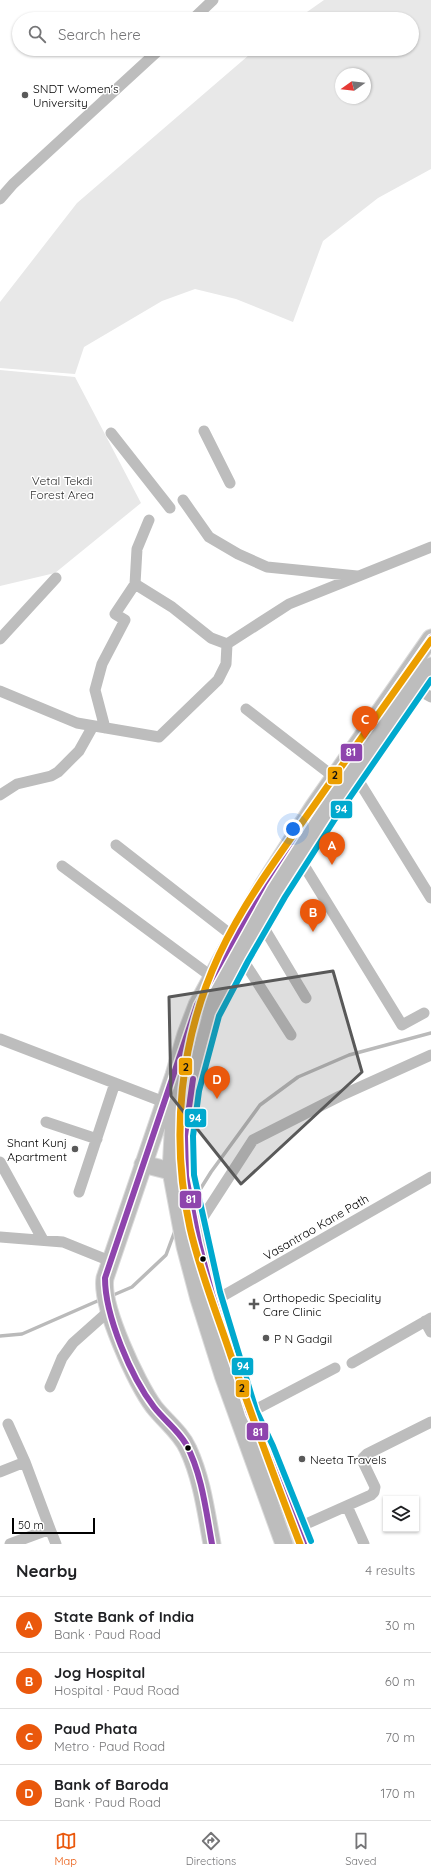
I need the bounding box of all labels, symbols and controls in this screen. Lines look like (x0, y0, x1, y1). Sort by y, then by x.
search box (12, 12, 419, 56)
icon: search (26, 23, 48, 45)
text: Search here (58, 25, 141, 44)
north arrow (335, 68, 371, 104)
place label: SNDT Women's University (33, 81, 119, 110)
marker: SNDT Women's University (20, 90, 30, 100)
park label: Vetal Tekdi Forest Area (30, 473, 94, 502)
pin: C (352, 706, 378, 739)
line badge: 81 (340, 743, 363, 762)
text: 81 (346, 745, 356, 759)
line badge: 2 (327, 766, 343, 785)
text: 2 (332, 768, 338, 782)
line badge: 94 (330, 800, 353, 819)
text: 94 (335, 802, 348, 816)
your location (283, 819, 303, 839)
pin: A (319, 832, 345, 865)
pin: B (300, 899, 326, 932)
line badge: 2 (178, 1057, 193, 1076)
text: 2 (183, 1060, 189, 1074)
pin: D (204, 1066, 230, 1099)
line badge: 94 (184, 1108, 207, 1128)
text: 94 (189, 1111, 202, 1125)
place label: Shant Kunj Apartment (7, 1135, 67, 1164)
marker: Shant Kunj Apartment (70, 1144, 80, 1154)
line badge: 81 (179, 1190, 202, 1209)
street label: Vasantrao Kane Path (261, 1191, 371, 1263)
text: 81 (186, 1192, 196, 1206)
unlabelled marker (198, 1254, 208, 1264)
place label: Orthopedic Speciality Care Clinic (263, 1290, 381, 1319)
marker: Orthopedic Speciality Care Clinic (248, 1298, 260, 1310)
place label: P N Gadgil (274, 1331, 332, 1346)
marker: P N Gadgil (261, 1333, 271, 1343)
line badge: 94 (231, 1357, 254, 1376)
text: 94 (237, 1359, 250, 1373)
line badge: 2 (235, 1379, 250, 1398)
text: 2 (239, 1381, 245, 1395)
line badge: 81 (246, 1422, 269, 1441)
text: 81 (253, 1425, 263, 1439)
unlabelled marker (183, 1443, 193, 1453)
place label: Neeta Travels (310, 1452, 387, 1467)
marker: Neeta Travels (297, 1454, 307, 1464)
map controls (383, 1496, 419, 1532)
button: layers (383, 1496, 419, 1532)
scale bar (12, 1516, 95, 1535)
text: 50 m (18, 1518, 44, 1532)
text: Nearby (16, 1560, 77, 1581)
text: 4 results (365, 1562, 415, 1578)
text: State Bank of India (54, 1607, 194, 1626)
text: A (25, 1617, 33, 1633)
text: 30 m (385, 1617, 415, 1633)
text: Bank · Paud Road (54, 1626, 161, 1642)
text: Jog Hospital (54, 1663, 145, 1682)
text: B (25, 1673, 33, 1689)
text: 60 m (385, 1673, 415, 1689)
text: Hospital · Paud Road (54, 1682, 179, 1698)
text: Paud Phata (54, 1719, 137, 1738)
text: C (25, 1729, 33, 1745)
text: 70 m (385, 1729, 415, 1745)
text: Metro · Paud Road (54, 1738, 165, 1754)
text: Bank of Baroda (54, 1775, 169, 1794)
text: D (24, 1785, 34, 1801)
text: 170 m (380, 1785, 415, 1801)
text: Bank · Paud Road (54, 1794, 161, 1810)
tab: Map (54, 1830, 77, 1868)
tab: Directions (186, 1830, 236, 1868)
tab: Saved (345, 1830, 377, 1868)

